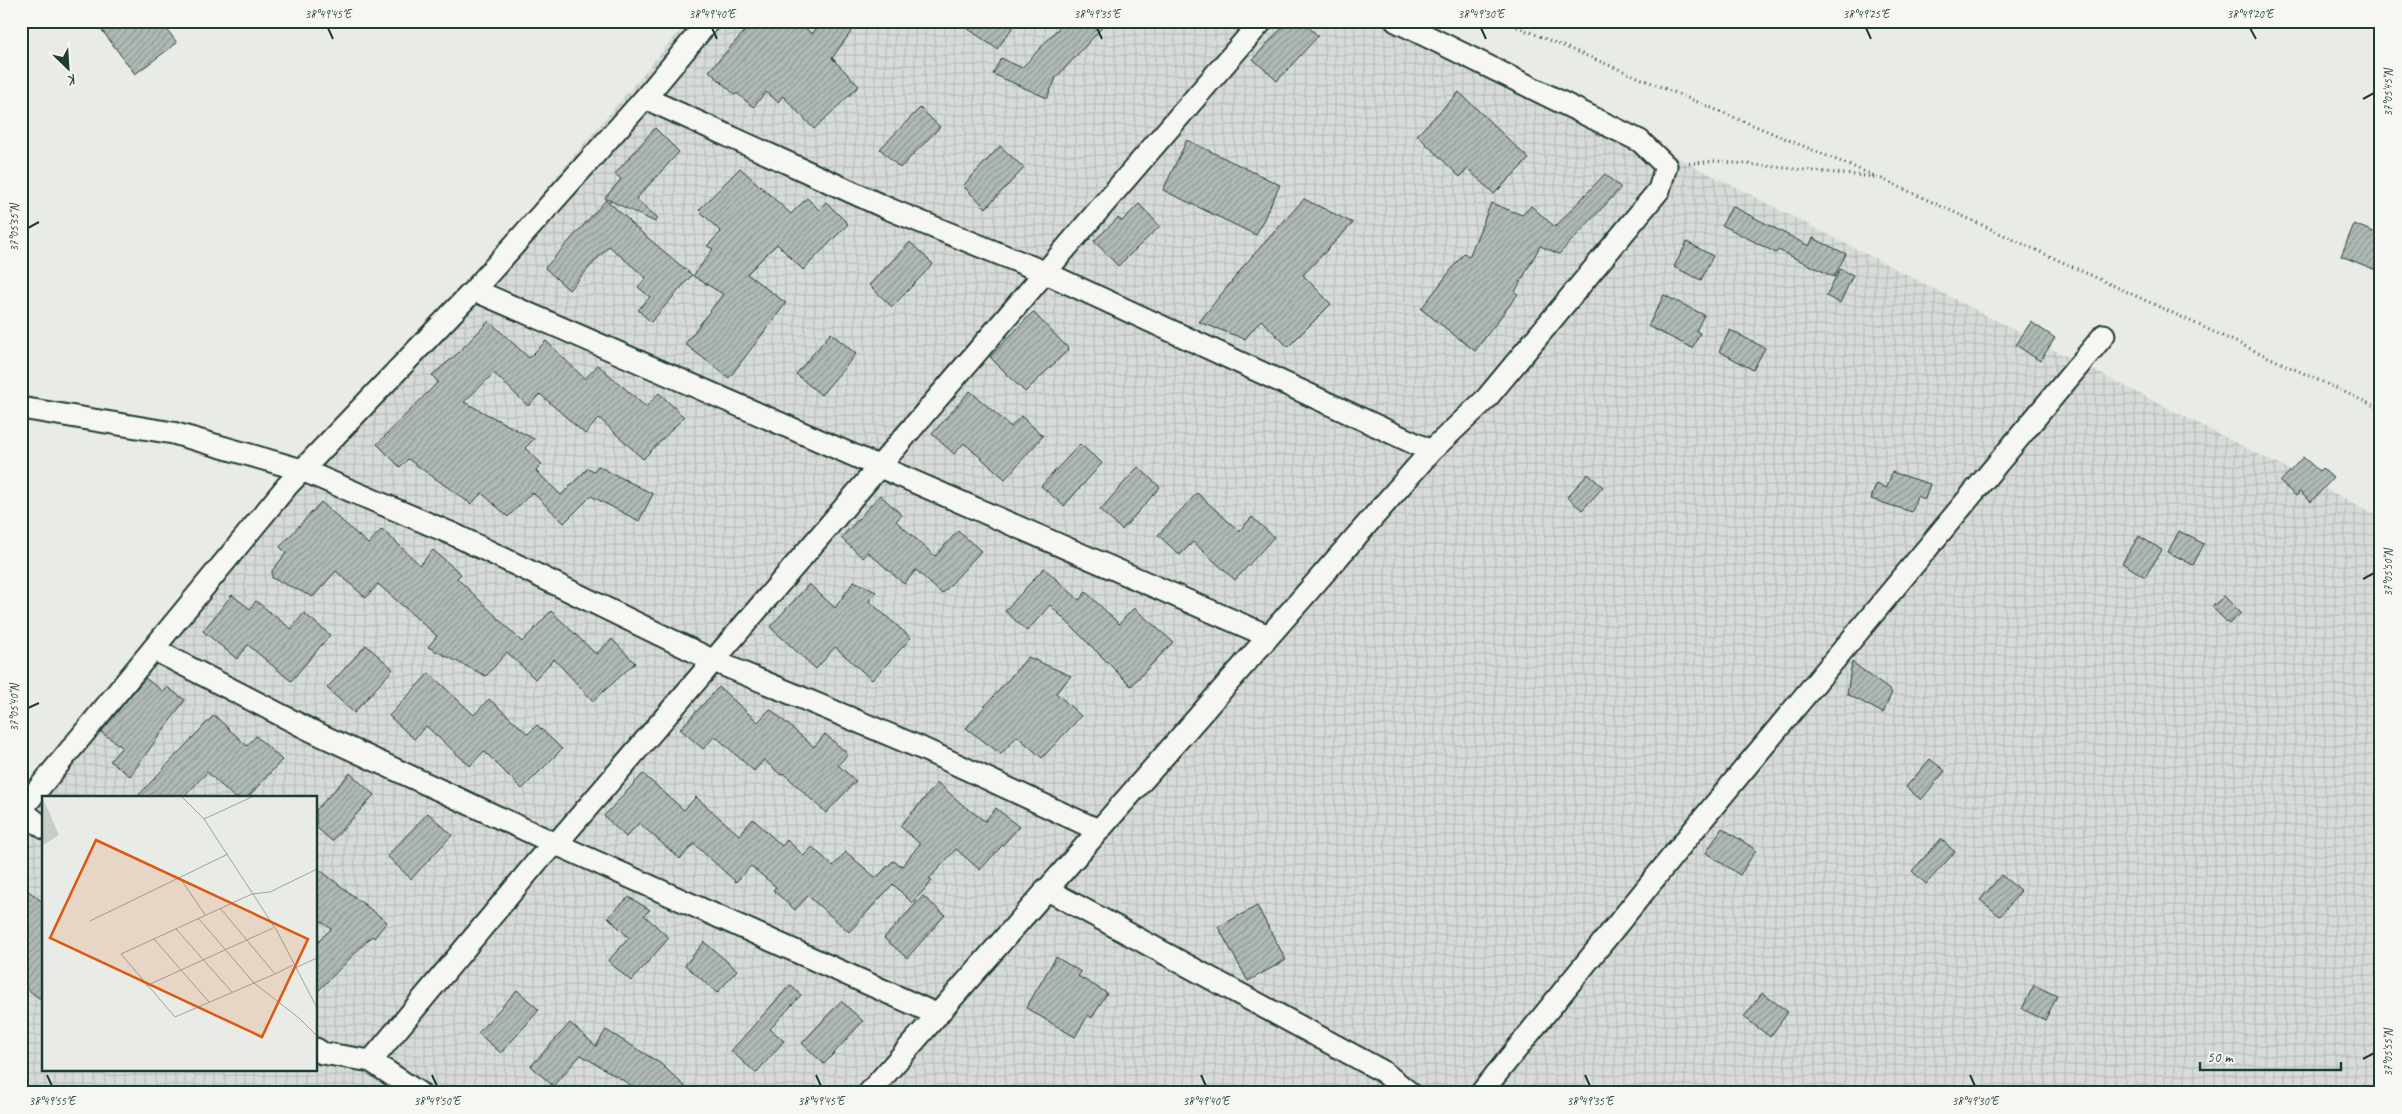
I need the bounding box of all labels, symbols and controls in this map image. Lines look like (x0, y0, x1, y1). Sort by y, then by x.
text: 38°49'45"E (305, 6, 353, 22)
text: 38°49'40"E (689, 6, 737, 22)
text: 38°49'35"E (1074, 6, 1122, 22)
text: 38°49'30"E (1458, 6, 1506, 22)
text: 38°49'25"E (1843, 6, 1891, 22)
text: 38°49'20"E (2227, 6, 2275, 22)
north arrow (42, 42, 92, 92)
text: 37°05'45"N (2380, 68, 2396, 117)
text: K (64, 70, 80, 90)
text: 37°05'35"N (6, 203, 22, 252)
text: 37°05'50"N (2380, 548, 2396, 597)
text: 37°05'40"N (6, 683, 22, 732)
inset map (42, 796, 318, 1072)
text: 37°05'55"N (2380, 1028, 2396, 1077)
scale bar (2200, 1039, 2341, 1071)
text: 50 m (2207, 1048, 2234, 1067)
text: 38°49'55"E (29, 1093, 77, 1109)
text: 38°49'50"E (414, 1093, 462, 1109)
text: 38°49'45"E (798, 1093, 846, 1109)
text: 38°49'40"E (1183, 1093, 1231, 1109)
text: 38°49'35"E (1567, 1093, 1615, 1109)
text: 38°49'30"E (1952, 1093, 2000, 1109)

